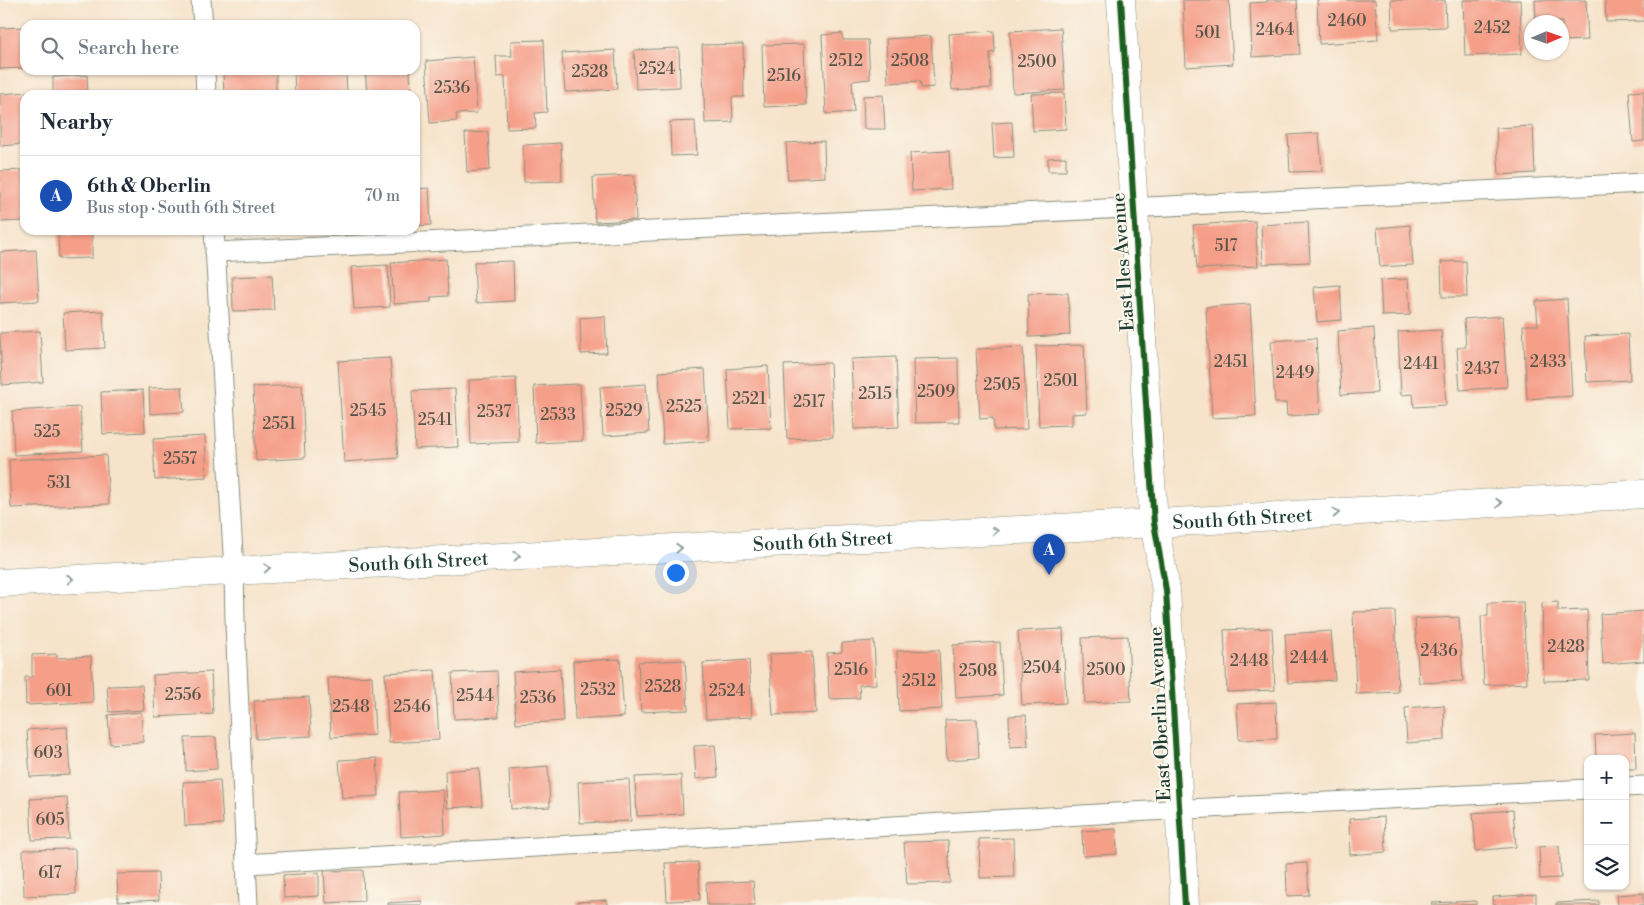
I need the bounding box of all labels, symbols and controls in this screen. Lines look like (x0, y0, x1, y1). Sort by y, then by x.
house number: 2460 (1327, 11, 1367, 31)
north arrow (1524, 15, 1569, 60)
house number: 2452 (1474, 18, 1510, 38)
search box (20, 20, 420, 75)
house number: 2464 (1256, 20, 1295, 40)
house number: 501 (1195, 23, 1221, 43)
icon: search (38, 34, 66, 62)
text: Search here (78, 36, 179, 60)
house number: 2512 (829, 51, 863, 71)
house number: 2508 (891, 51, 929, 71)
house number: 2500 (1017, 52, 1057, 72)
house number: 2524 (639, 59, 676, 79)
house number: 2528 (572, 62, 609, 82)
house number: 2516 (767, 66, 801, 86)
house number: 2536 (434, 78, 471, 98)
text: Nearby (40, 110, 113, 136)
text: 6th & Oberlin (87, 174, 211, 198)
text: A (50, 186, 62, 206)
text: 70 m (364, 186, 400, 206)
street label: East Iles Avenue (1106, 192, 1140, 332)
text: Bus stop · South 6th Street (87, 198, 276, 218)
house number: 517 (1215, 236, 1237, 256)
house number: 2451 (1214, 352, 1248, 372)
house number: 2433 (1530, 352, 1566, 372)
house number: 2441 (1403, 354, 1439, 374)
house number: 2437 (1464, 359, 1500, 379)
house number: 2449 (1276, 363, 1314, 383)
house number: 2501 (1044, 371, 1079, 391)
house number: 2505 (983, 375, 1021, 395)
house number: 2509 (917, 382, 955, 402)
house number: 2515 (858, 384, 892, 404)
house number: 2521 (732, 389, 766, 409)
house number: 2517 (793, 392, 825, 412)
house number: 2525 (666, 397, 702, 417)
house number: 2545 (350, 401, 386, 421)
house number: 2529 (606, 401, 643, 421)
house number: 2537 (477, 402, 511, 422)
house number: 2533 (540, 405, 576, 425)
house number: 2541 (418, 410, 452, 430)
house number: 2551 (262, 414, 296, 434)
house number: 525 (34, 422, 61, 442)
house number: 2557 (163, 449, 197, 469)
house number: 531 (47, 473, 71, 493)
one-way arrow (1495, 498, 1503, 509)
street label: South 6th Street (1172, 503, 1313, 535)
one-way arrow (1333, 507, 1341, 518)
street label: South 6th Street (752, 526, 894, 557)
one-way arrow (991, 526, 999, 536)
pin: A (1033, 534, 1065, 575)
one-way arrow (675, 542, 683, 553)
street label: South 6th Street (348, 547, 489, 578)
one-way arrow (513, 550, 521, 561)
your location (663, 560, 689, 586)
one-way arrow (263, 563, 271, 574)
one-way arrow (66, 573, 74, 584)
street label: East Oberlin Avenue (1143, 626, 1177, 802)
house number: 2428 (1547, 637, 1585, 657)
house number: 2436 (1420, 641, 1458, 661)
house number: 2444 (1290, 648, 1329, 668)
house number: 2448 (1230, 651, 1268, 671)
house number: 2504 (1023, 658, 1062, 678)
house number: 2516 (834, 660, 868, 680)
house number: 2500 (1086, 660, 1126, 680)
house number: 2508 (959, 661, 997, 681)
house number: 2512 (902, 671, 936, 691)
house number: 2528 (645, 677, 682, 697)
house number: 2532 (580, 680, 616, 700)
house number: 601 (46, 681, 72, 701)
house number: 2524 (709, 681, 746, 701)
house number: 2556 (165, 685, 202, 705)
house number: 2544 (456, 686, 494, 706)
house number: 2536 (520, 688, 557, 708)
house number: 2548 (332, 697, 370, 717)
house number: 2546 (393, 697, 431, 717)
house number: 603 (33, 743, 63, 763)
map controls (1584, 755, 1629, 890)
button: + (1584, 755, 1629, 800)
button: − (1584, 800, 1629, 845)
house number: 605 (35, 810, 65, 830)
button: layers (1584, 845, 1629, 890)
house number: 617 (38, 863, 62, 883)

